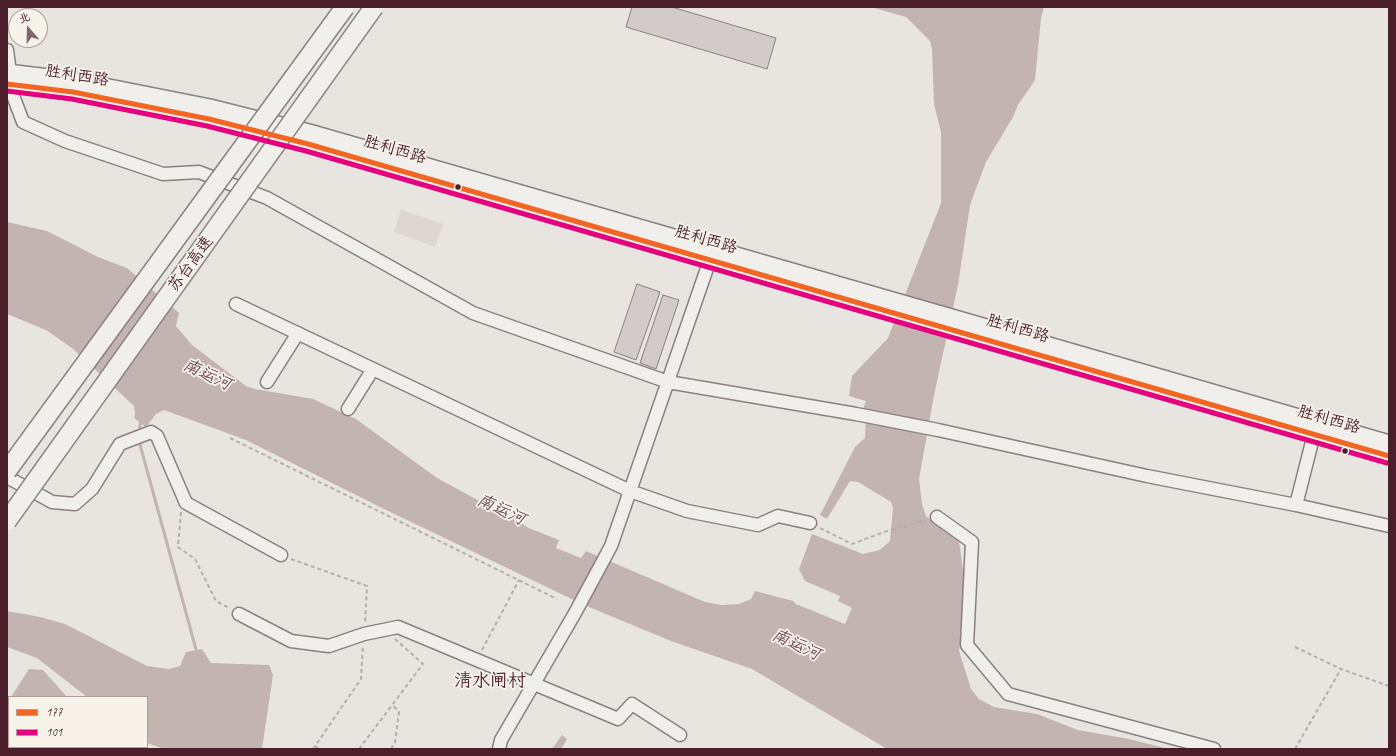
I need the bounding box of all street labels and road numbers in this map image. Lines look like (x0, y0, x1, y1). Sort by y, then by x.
street label: 胜利西路 (44, 62, 110, 90)
street label: 胜利西路 (362, 132, 428, 168)
street label: 胜利西路 (673, 222, 739, 258)
street label: 苏台高速 (164, 232, 218, 296)
street label: 胜利西路 (985, 311, 1051, 347)
street label: 胜利西路 (1296, 402, 1362, 438)

